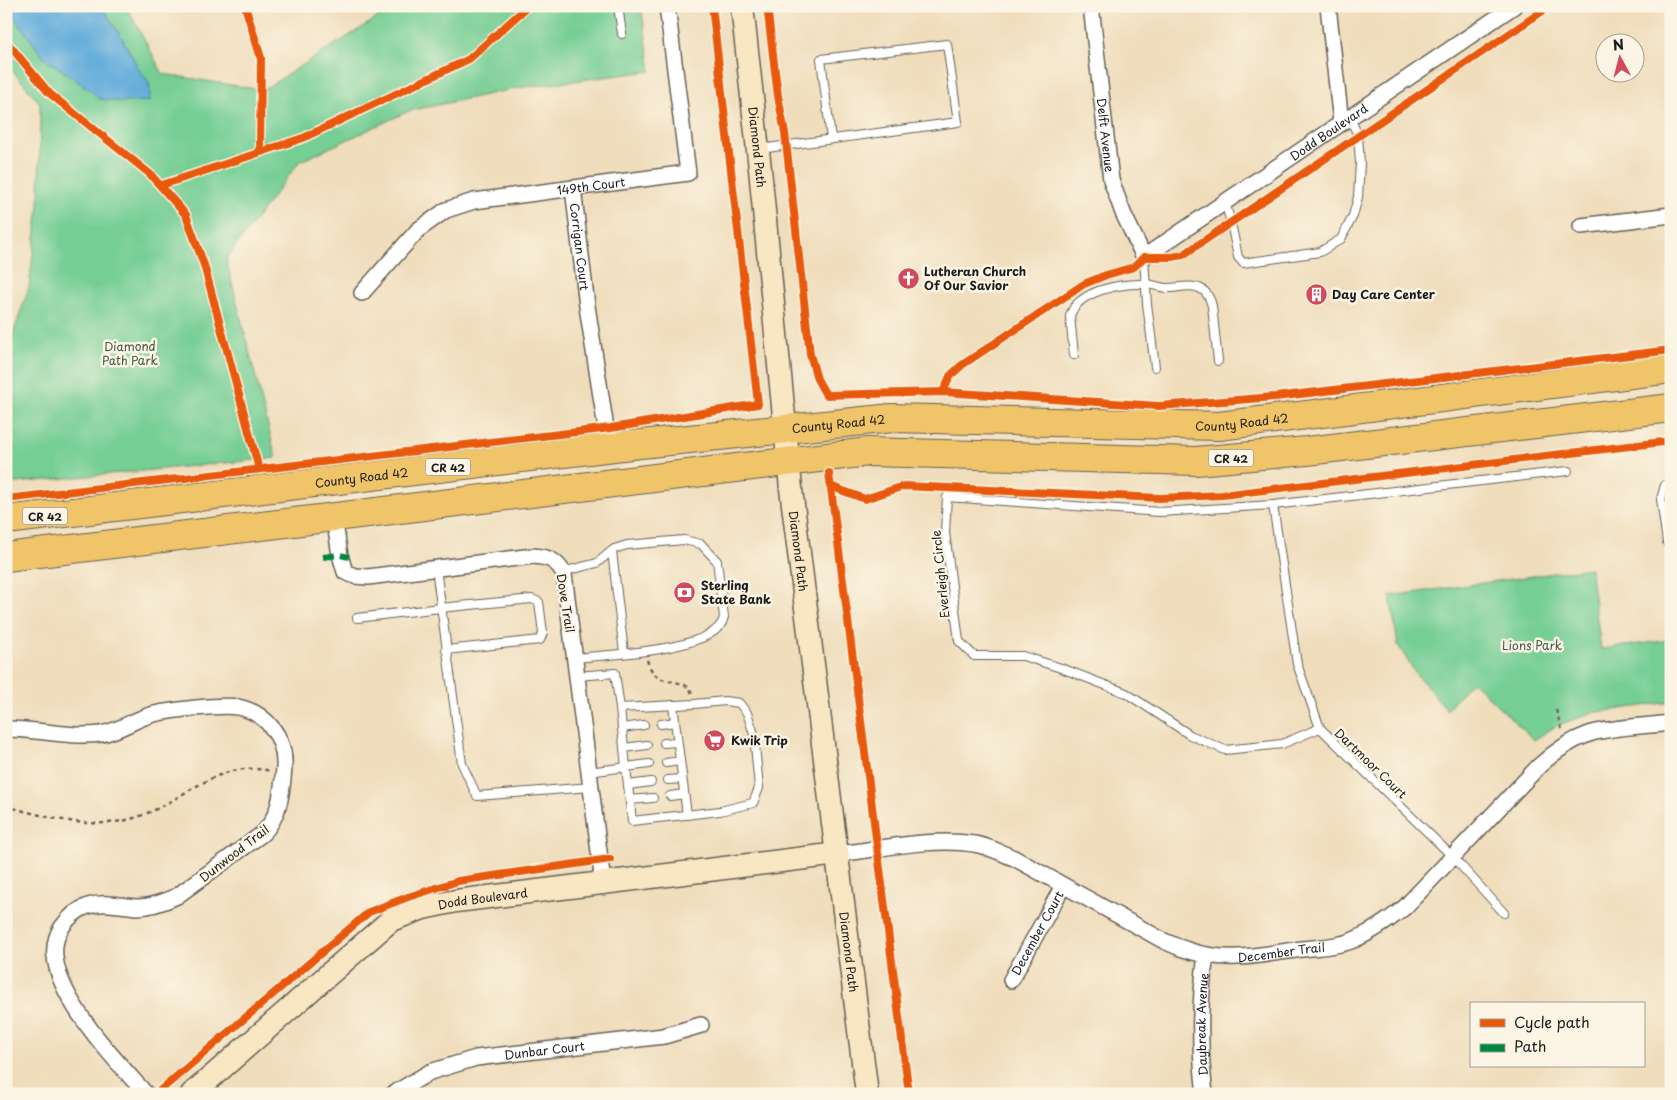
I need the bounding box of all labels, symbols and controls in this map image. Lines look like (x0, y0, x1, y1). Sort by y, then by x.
north arrow (1594, 32, 1644, 82)
text: N (1612, 34, 1625, 56)
street label: Delft Avenue (1093, 97, 1119, 174)
street label: Dodd Boulevard (1286, 99, 1372, 165)
street label: Diamond Path (744, 106, 771, 188)
street label: 149th Court (556, 172, 626, 199)
street label: Corrigan Court (566, 202, 594, 291)
place label: Lutheran Church Of Our Savior (924, 262, 1026, 294)
church icon: Lutheran Church Of Our Savior (896, 266, 920, 290)
building icon: Day Care Center (1304, 282, 1328, 306)
place label: Day Care Center (1332, 285, 1436, 303)
park label: Diamond Path Park (102, 337, 158, 369)
street label: County Road 42 (1195, 408, 1289, 435)
street label: County Road 42 (791, 410, 886, 437)
road number: CR 42 (1208, 449, 1254, 466)
road number: CR 42 (426, 458, 470, 476)
street label: County Road 42 (314, 463, 409, 492)
road number: CR 42 (22, 508, 68, 524)
street label: Diamond Path (785, 510, 813, 592)
street label: Everleigh Circle (926, 529, 954, 619)
street label: Dove Trail (552, 572, 580, 634)
place label: Sterling State Bank (701, 576, 771, 608)
bank icon: Sterling State Bank (673, 580, 697, 604)
park label: Lions Park (1502, 636, 1562, 654)
street label: Dartmoor Court (1331, 724, 1411, 802)
supermarket icon: Kwik Trip (703, 728, 727, 752)
place label: Kwik Trip (731, 731, 788, 749)
street label: Dunwood Trail (195, 820, 273, 886)
street label: Dodd Boulevard (436, 883, 529, 914)
street label: December Court (1007, 887, 1068, 978)
street label: Diamond Path (835, 910, 863, 993)
street label: December Trail (1237, 938, 1326, 966)
street label: Daybreak Avenue (1192, 971, 1213, 1076)
legend (1470, 1002, 1644, 1068)
text: Cycle path (1514, 1010, 1590, 1033)
text: Path (1514, 1034, 1546, 1057)
street label: Dunbar Court (503, 1036, 586, 1064)

